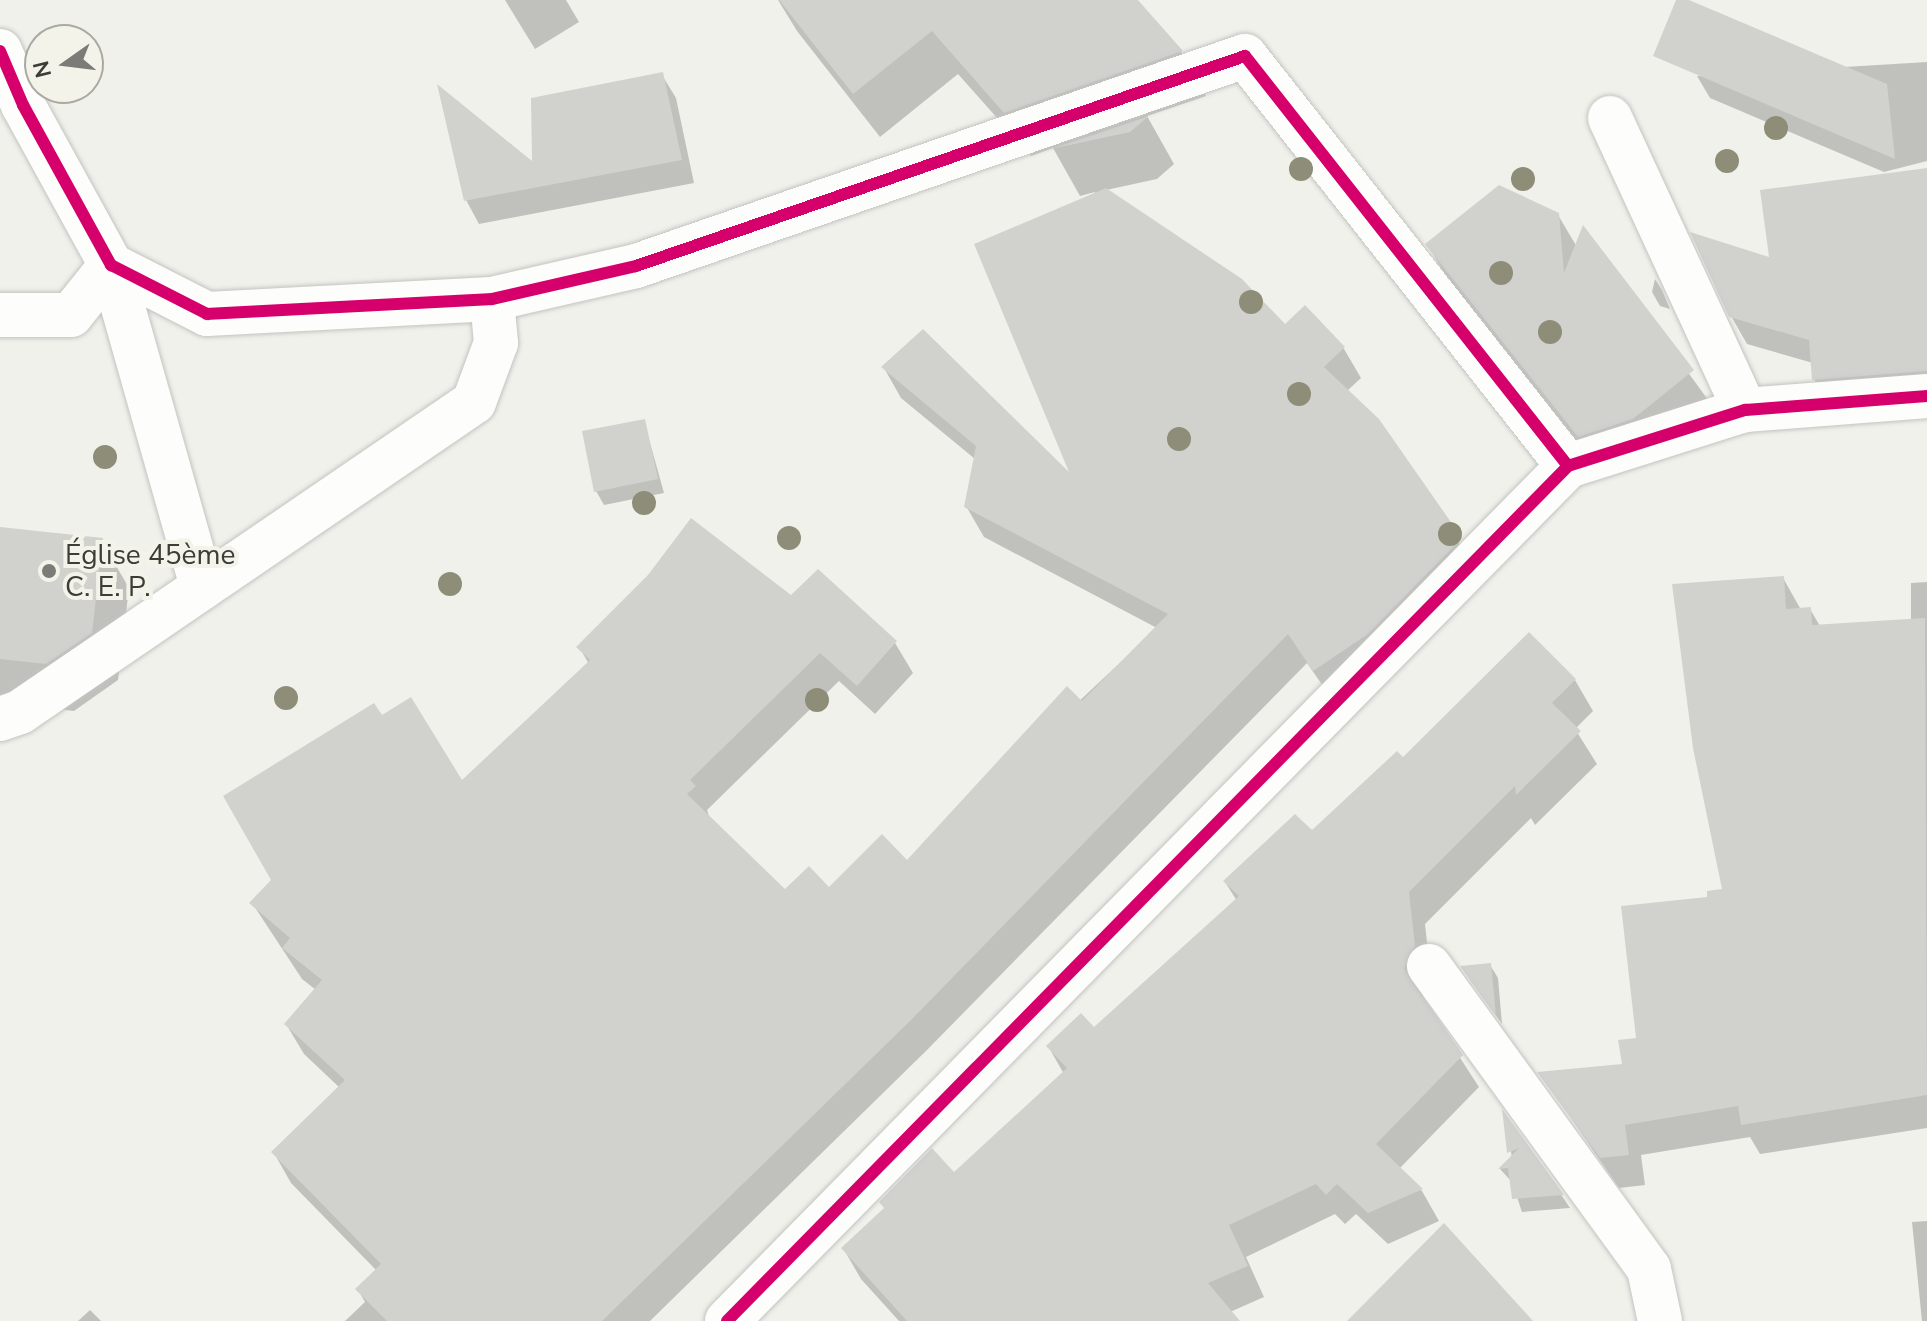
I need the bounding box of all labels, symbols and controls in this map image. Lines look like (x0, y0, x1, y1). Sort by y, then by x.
north arrow (24, 24, 104, 104)
text: N (26, 58, 59, 81)
place label: Église 45ème C. E. P. (65, 538, 235, 604)
marker: Église 45ème C. E. P. (40, 562, 58, 580)

